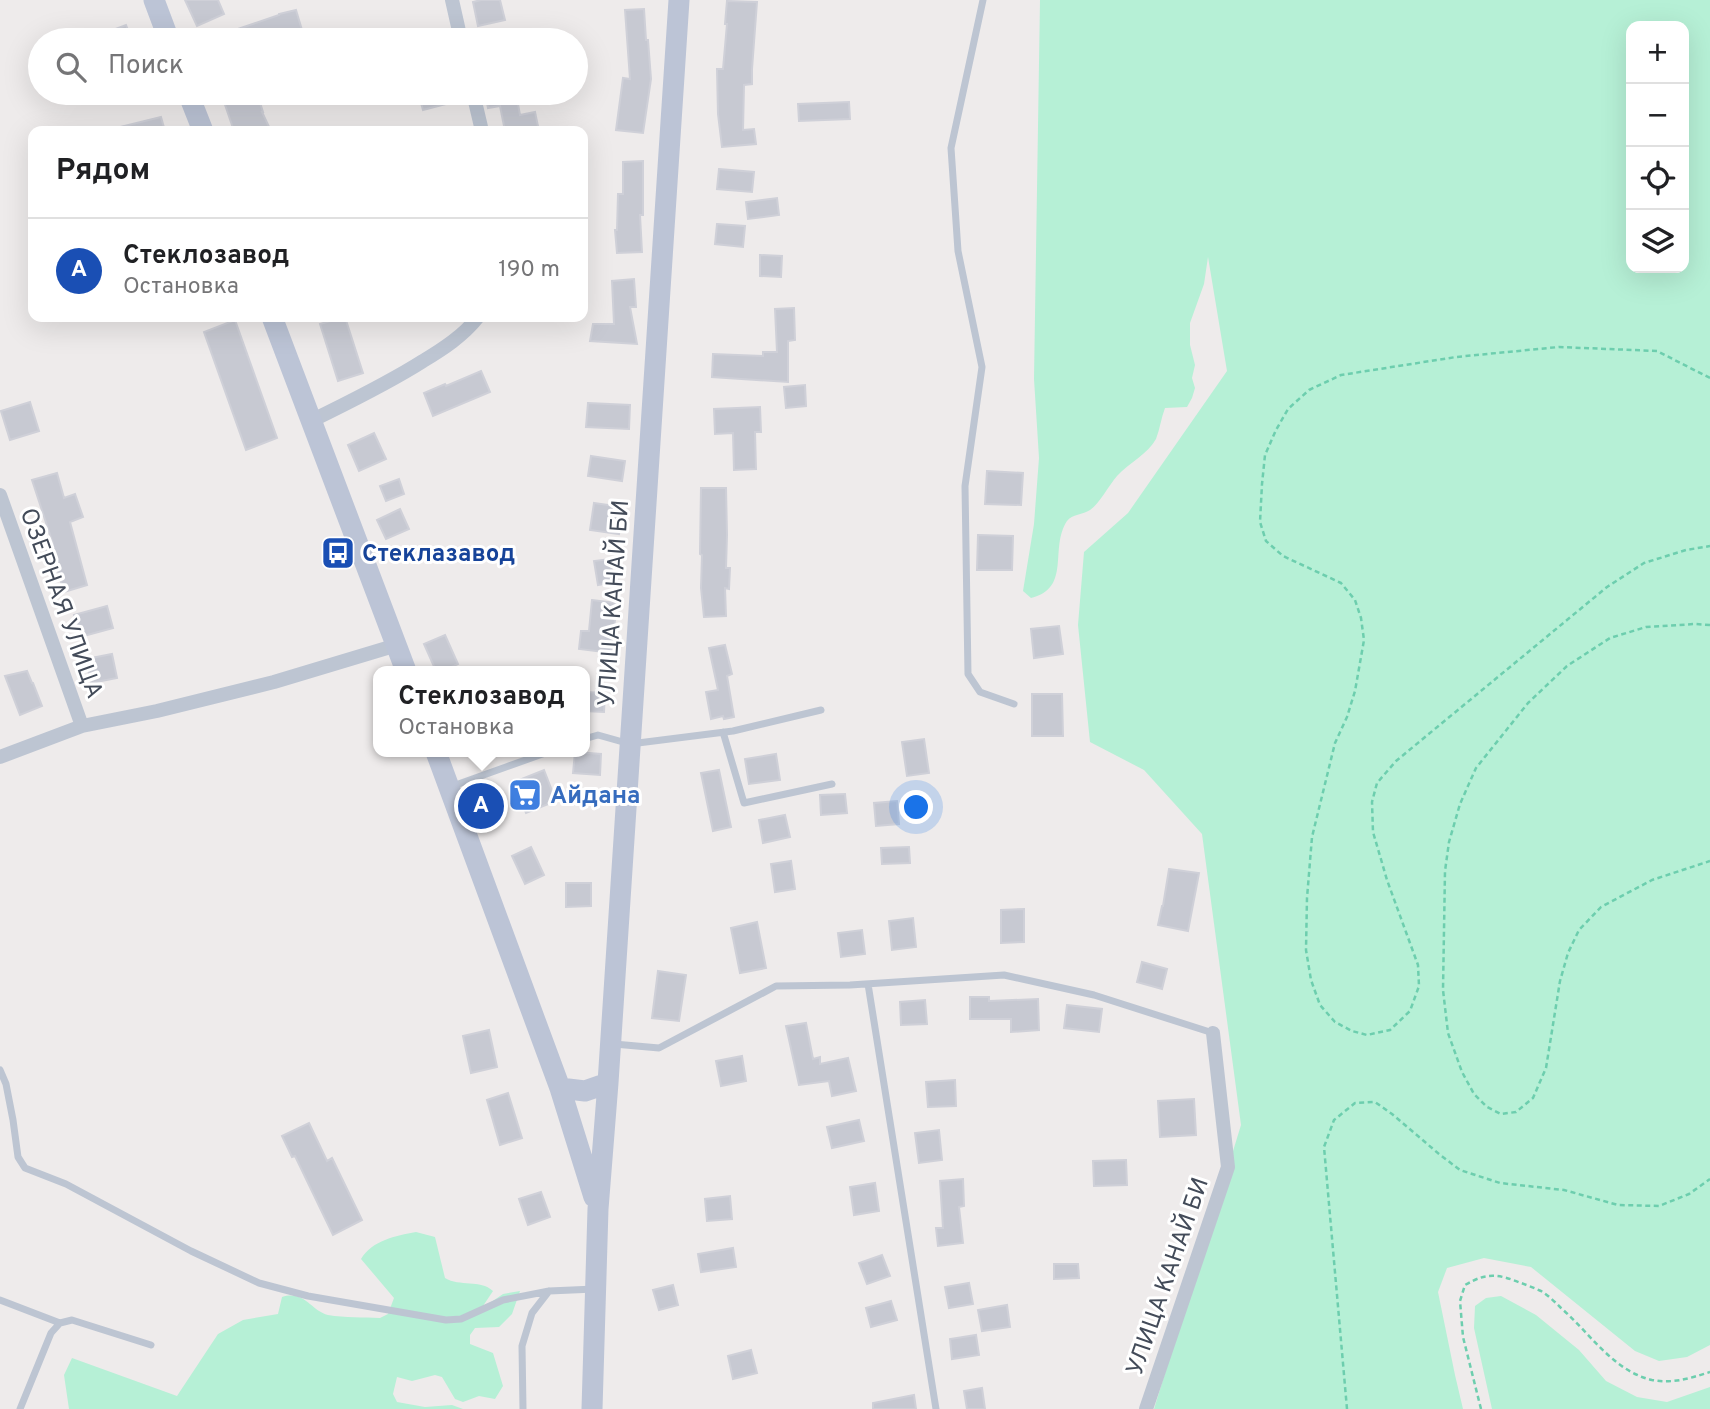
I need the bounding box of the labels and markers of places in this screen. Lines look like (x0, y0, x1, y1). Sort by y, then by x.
bus stop icon: Стеклазавод (319, 534, 357, 572)
place label: Стеклазавод (362, 540, 515, 570)
supermarket icon: Айдана (506, 776, 544, 814)
pin: A (458, 780, 504, 832)
place label: Айдана (550, 782, 640, 812)

